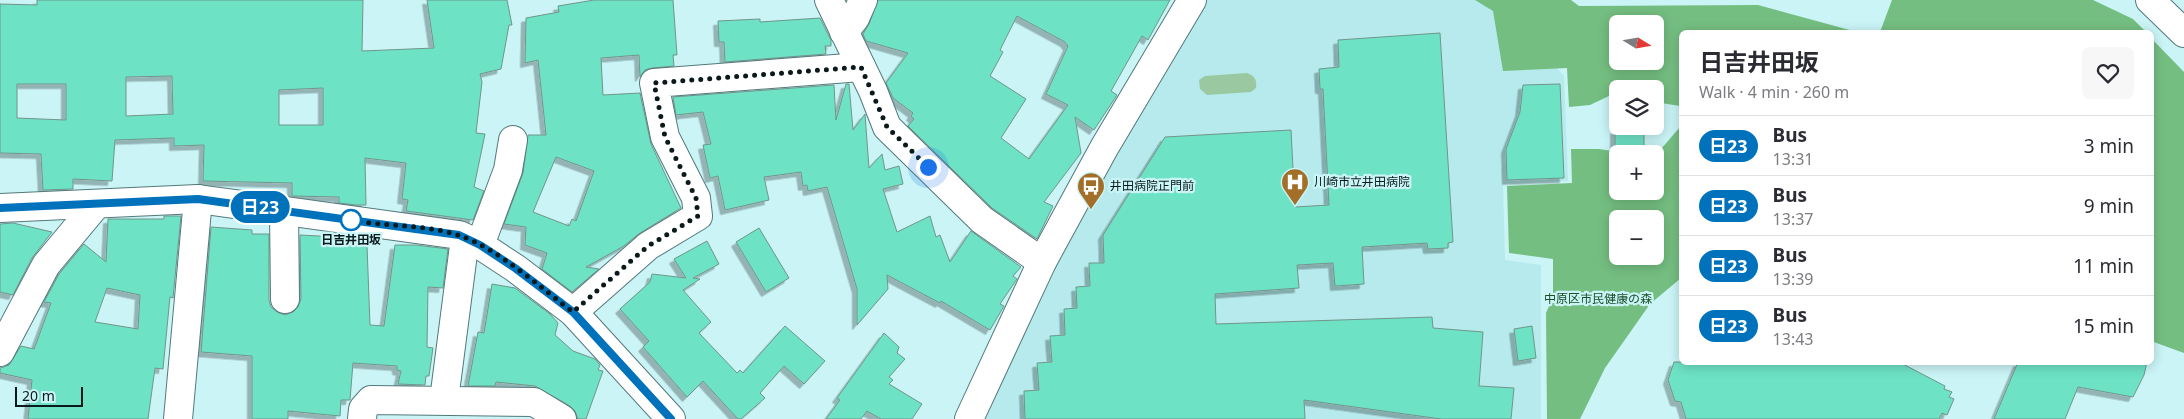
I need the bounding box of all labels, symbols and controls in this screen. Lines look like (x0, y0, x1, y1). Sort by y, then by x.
north arrow (1609, 15, 1664, 70)
map controls (1609, 15, 1664, 265)
text: 日吉井田坂 (1699, 45, 1819, 78)
button: heart (2082, 47, 2134, 99)
button: layers (1609, 80, 1664, 135)
text: Walk · 4 min · 260 m (1699, 81, 1849, 103)
text: Bus (1773, 122, 1807, 148)
text: 3 min (2084, 133, 2134, 159)
text: 日23 (1709, 134, 1748, 158)
button: + (1609, 145, 1664, 200)
text: 13:31 (1773, 148, 1814, 170)
your location (916, 155, 941, 180)
hospital icon: 川崎市立井田病院 (1280, 167, 1310, 206)
bus stop icon: 井田病院正門前 (1076, 171, 1106, 210)
place label: 川崎市立井田病院 (1314, 173, 1410, 190)
place label: 井田病院正門前 (1110, 177, 1194, 194)
text: Bus (1773, 182, 1807, 208)
line badge: 日23 (231, 191, 289, 223)
text: 9 min (2084, 193, 2134, 219)
text: 日23 (1709, 194, 1748, 218)
text: 日23 (241, 195, 279, 219)
text: 13:37 (1773, 208, 1814, 230)
marker: 日吉井田坂 (340, 209, 362, 231)
button: − (1609, 210, 1664, 265)
place label: 日吉井田坂 (321, 231, 381, 248)
text: Bus (1773, 242, 1807, 268)
text: 11 min (2073, 253, 2134, 279)
text: 日23 (1709, 254, 1748, 278)
text: 13:39 (1773, 268, 1814, 290)
park label: 中原区市民健康の森 (1544, 290, 1652, 307)
text: Bus (1773, 302, 1807, 328)
text: 15 min (2073, 313, 2134, 339)
text: 日23 (1709, 314, 1748, 338)
text: 13:43 (1773, 328, 1814, 350)
scale bar (15, 384, 82, 407)
text: 20 m (22, 386, 55, 405)

